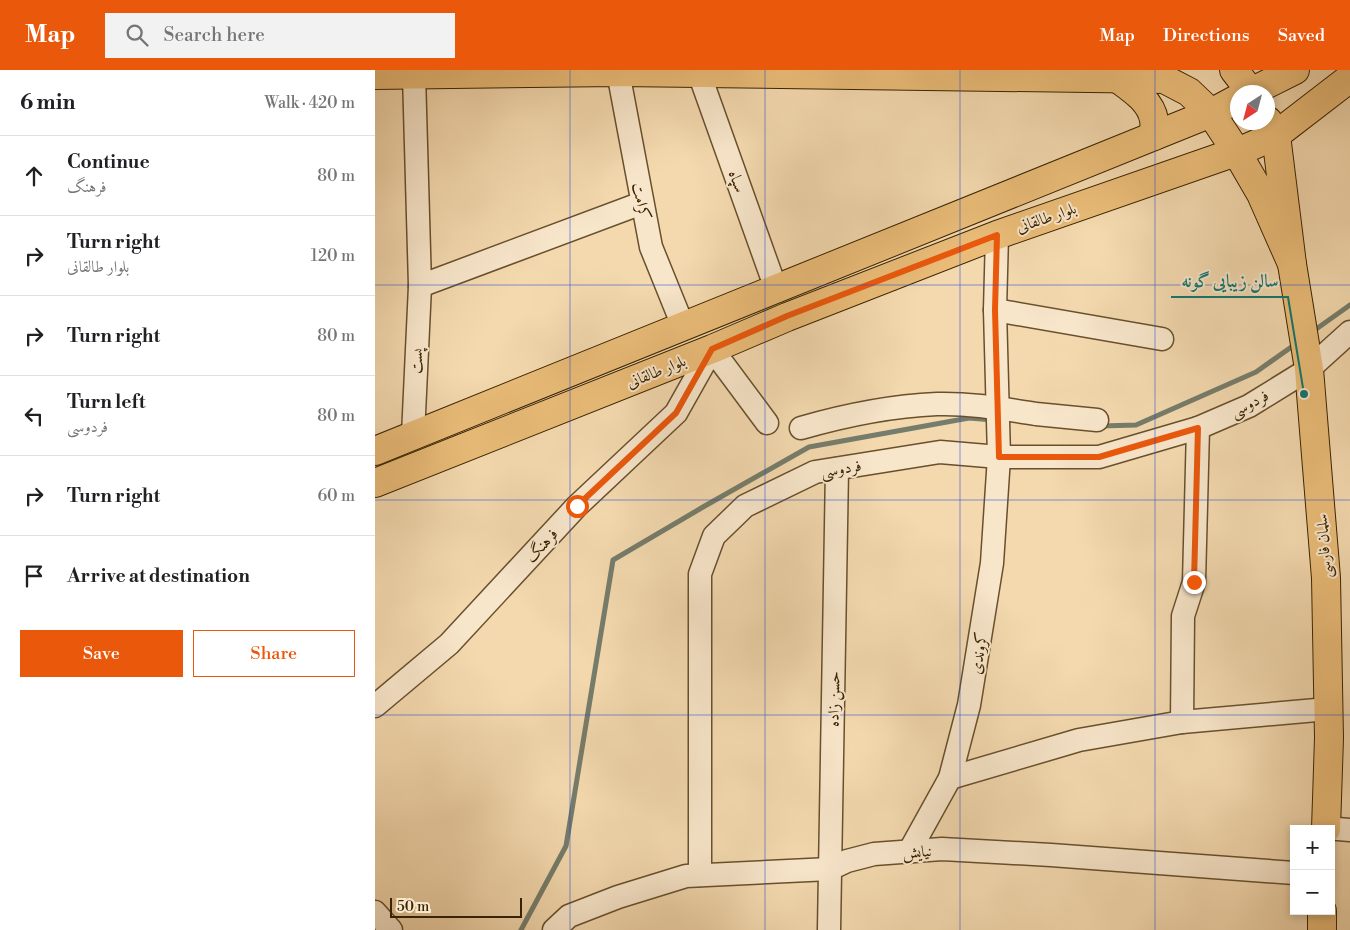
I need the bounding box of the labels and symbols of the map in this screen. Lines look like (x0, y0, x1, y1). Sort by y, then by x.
north arrow (1230, 85, 1275, 130)
street label: سپاه (723, 167, 750, 196)
street label: کرامت (628, 181, 654, 221)
street label: بلوار طالقانی (1014, 198, 1079, 238)
callout: سالن زیبایی گونه (1171, 264, 1288, 297)
text: سالن زیبایی گونه (1182, 270, 1278, 293)
street label: پست (406, 346, 429, 374)
street label: بلوار طالقانی (624, 351, 689, 393)
street label: فردوسی (1227, 385, 1273, 423)
street label: فردوسی (819, 456, 863, 483)
route start (566, 495, 589, 518)
street label: سلمان فارسی (1312, 513, 1337, 579)
street label: فرهنگ (520, 524, 563, 567)
route end (1183, 571, 1206, 594)
street label: کروندی (966, 631, 992, 676)
street label: حسن زاده (824, 671, 845, 727)
street label: نیایش (902, 841, 933, 863)
scale bar (390, 895, 523, 918)

